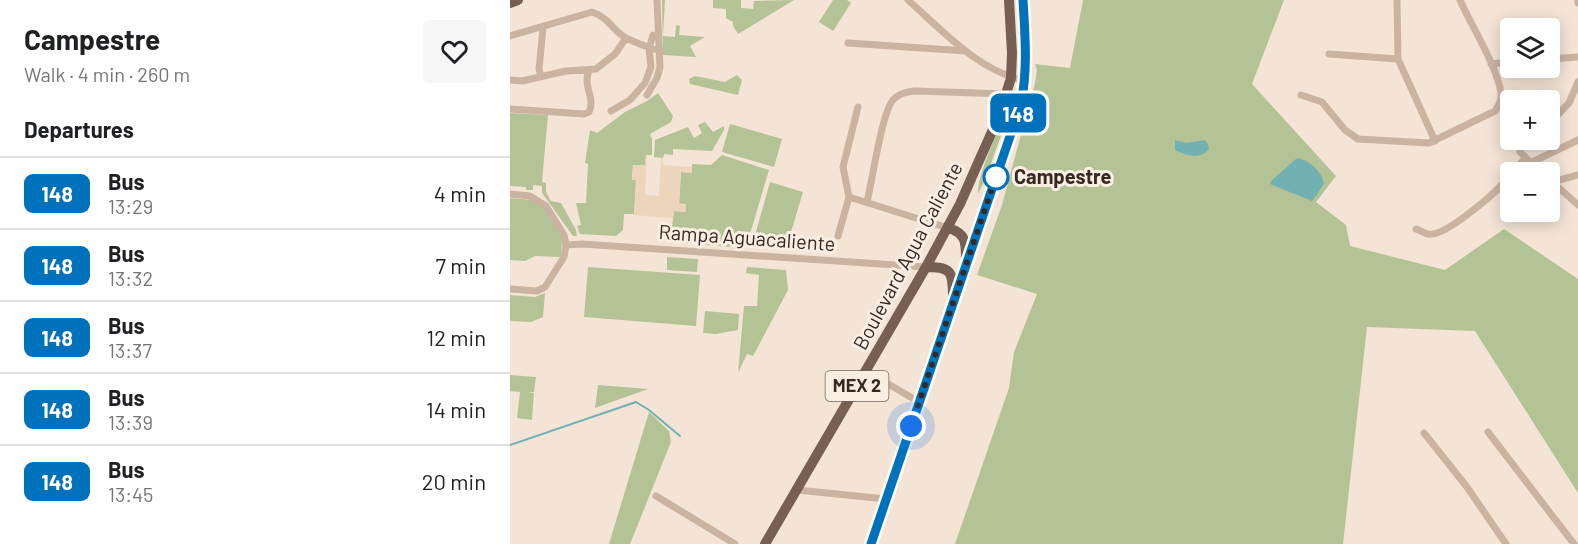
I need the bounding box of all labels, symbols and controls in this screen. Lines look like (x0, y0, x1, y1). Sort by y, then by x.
map controls (1500, 18, 1560, 222)
button: layers (1500, 18, 1560, 78)
button: heart (423, 20, 486, 83)
text: Campestre (24, 22, 160, 56)
text: Walk · 4 min · 260 m (24, 62, 190, 86)
button: + (1500, 90, 1560, 150)
line badge: 148 (984, 94, 1052, 132)
text: 148 (1002, 101, 1034, 126)
text: Departures (24, 116, 134, 142)
street label: Boulevard Agua Caliente (847, 158, 967, 353)
button: − (1500, 162, 1560, 222)
marker: Campestre (983, 164, 1009, 190)
place label: Campestre (1014, 164, 1111, 188)
text: Bus (108, 168, 145, 194)
text: 4 min (434, 180, 486, 206)
text: 148 (41, 181, 73, 206)
text: 13:29 (108, 194, 153, 218)
street label: Rampa Aguacaliente (658, 219, 836, 255)
text: Bus (108, 240, 145, 266)
text: 7 min (436, 252, 486, 278)
text: 148 (41, 253, 73, 278)
text: 13:32 (108, 266, 153, 290)
text: Bus (108, 312, 145, 338)
text: 12 min (426, 324, 486, 350)
text: 148 (41, 325, 73, 350)
text: 13:37 (108, 338, 152, 362)
road number: MEX 2 (826, 371, 888, 401)
text: Bus (108, 384, 145, 410)
text: 14 min (426, 396, 486, 422)
text: 148 (41, 397, 73, 422)
text: 13:39 (108, 410, 153, 434)
your location (896, 411, 926, 441)
text: Bus (108, 456, 145, 482)
text: 20 min (422, 468, 486, 494)
text: 148 (41, 469, 73, 494)
text: 13:45 (108, 482, 153, 506)

